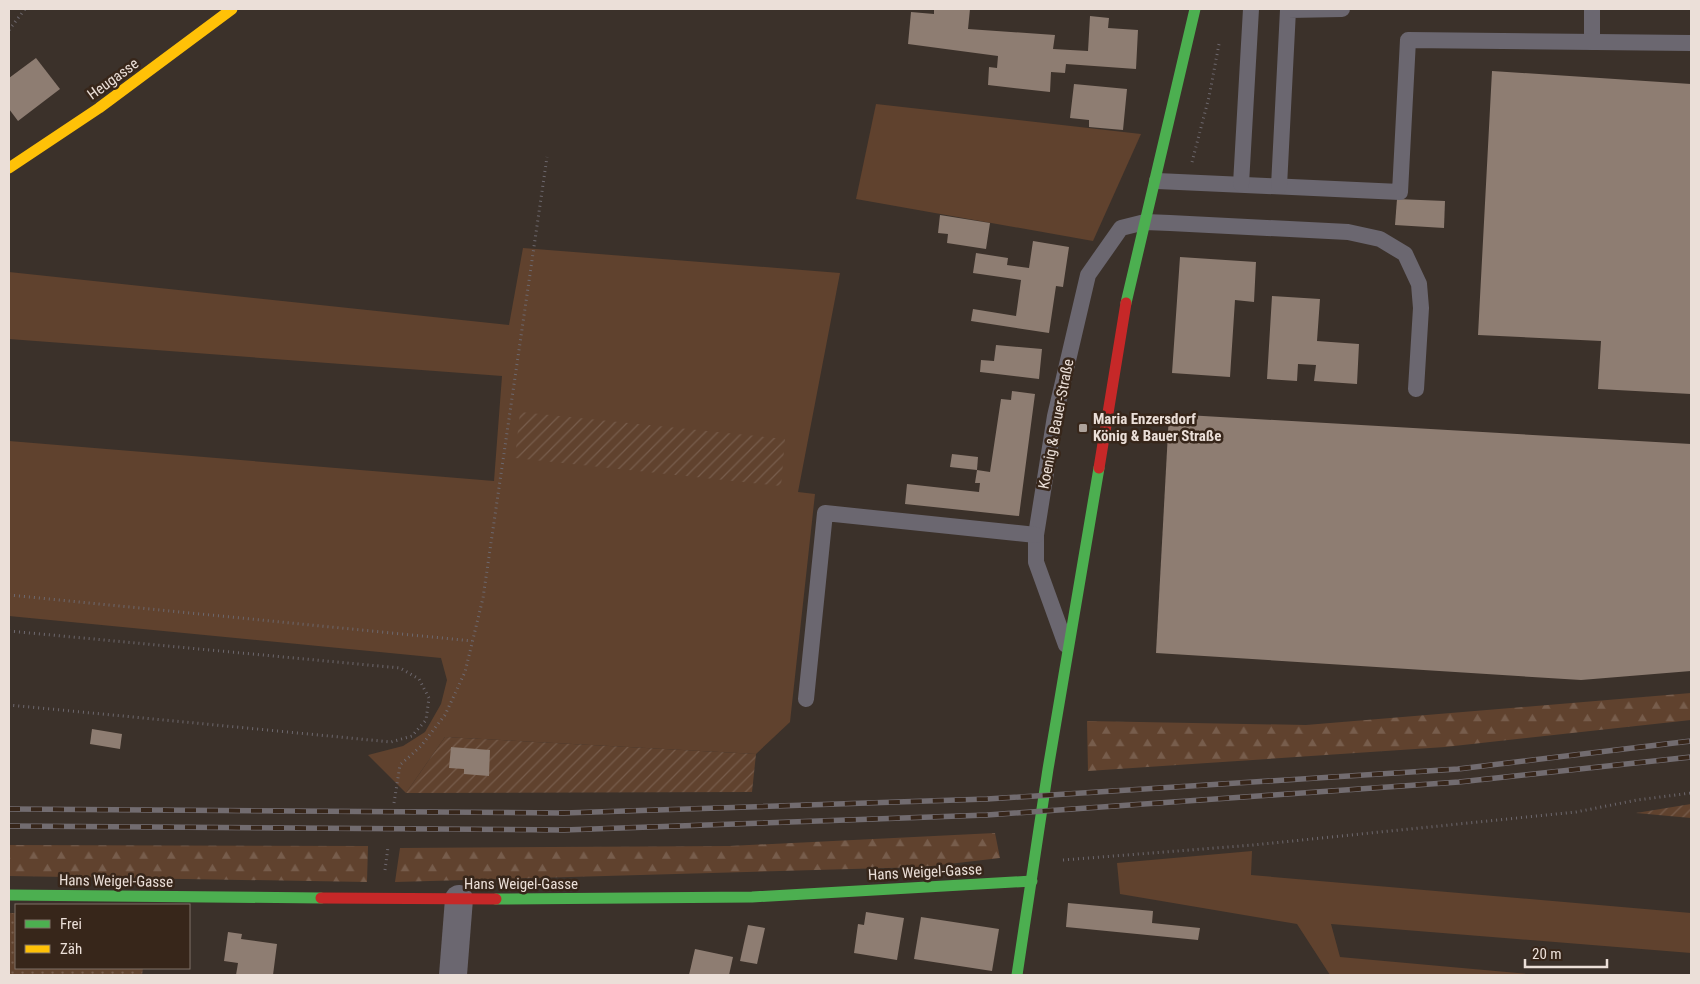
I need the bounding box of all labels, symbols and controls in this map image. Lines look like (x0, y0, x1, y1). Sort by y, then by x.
street label: Heugasse (84, 54, 142, 104)
street label: Koenig & Bauer-Straße (1035, 357, 1077, 491)
place label: Maria Enzersdorf König & Bauer Straße (1093, 410, 1221, 445)
marker: Maria Enzersdorf König & Bauer Straße (1077, 422, 1089, 434)
street label: Hans Weigel-Gasse (868, 860, 982, 884)
street label: Hans Weigel-Gasse (59, 871, 173, 891)
street label: Hans Weigel-Gasse (464, 875, 578, 893)
legend (15, 904, 190, 969)
text: Frei (60, 915, 82, 933)
scale bar (1525, 936, 1608, 968)
text: Zäh (60, 940, 82, 958)
text: 20 m (1532, 945, 1562, 963)

